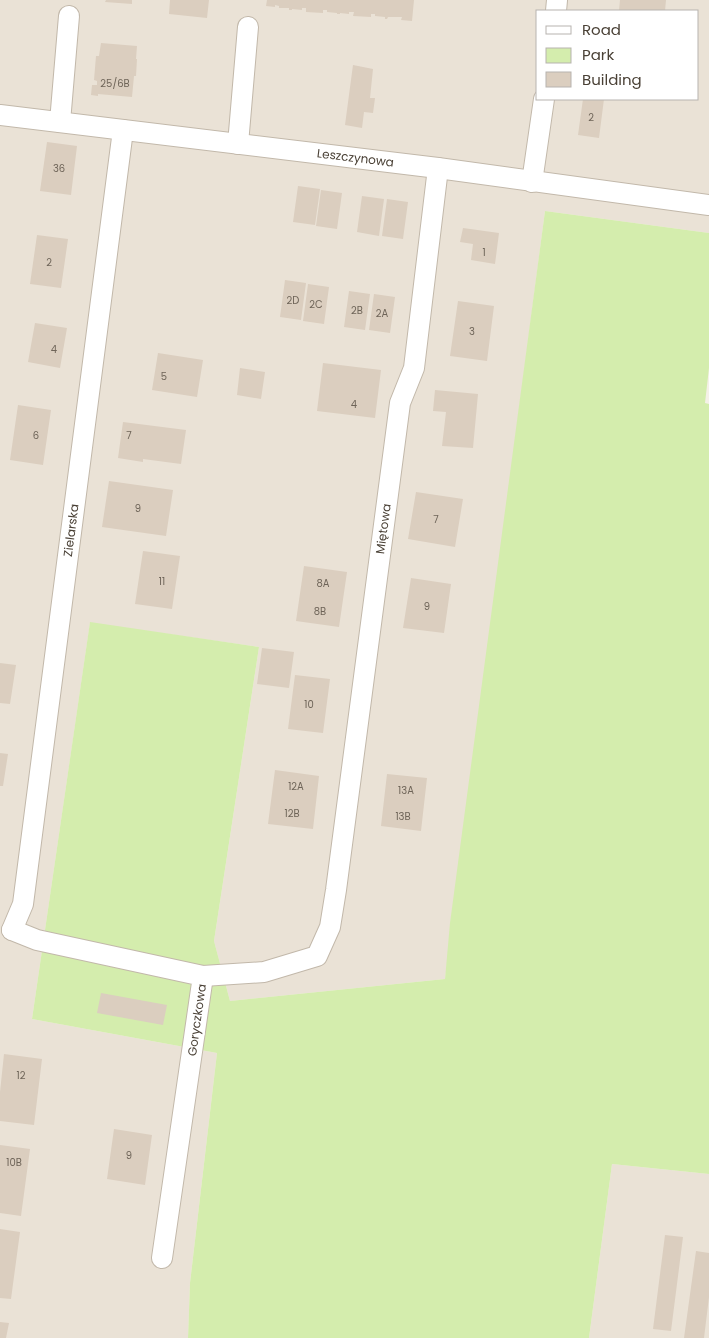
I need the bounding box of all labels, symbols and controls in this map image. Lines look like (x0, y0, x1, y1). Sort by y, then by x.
legend (536, 10, 699, 100)
text: Road (582, 19, 621, 40)
text: Park (582, 44, 614, 65)
text: Building (582, 69, 642, 90)
house number: 25/6B (100, 76, 130, 91)
house number: 2 (588, 110, 594, 125)
street label: Leszczynowa (316, 144, 395, 171)
house number: 36 (53, 161, 65, 176)
house number: 1 (482, 245, 486, 260)
house number: 2 (46, 255, 52, 270)
house number: 2D (287, 293, 299, 308)
house number: 2C (309, 297, 323, 312)
house number: 2B (351, 303, 363, 318)
house number: 2A (376, 306, 389, 321)
house number: 3 (469, 324, 475, 339)
house number: 4 (51, 342, 57, 357)
house number: 5 (161, 369, 167, 384)
house number: 4 (351, 397, 357, 412)
house number: 6 (33, 428, 39, 443)
house number: 7 (126, 428, 132, 443)
house number: 9 (135, 501, 141, 516)
street label: Zielarska (59, 503, 83, 558)
street label: Miętowa (371, 503, 395, 555)
house number: 7 (433, 512, 439, 527)
house number: 11 (159, 574, 165, 589)
house number: 8A (316, 576, 330, 591)
house number: 9 (424, 599, 430, 614)
house number: 8B (314, 604, 326, 619)
house number: 10 (304, 697, 314, 712)
house number: 12A (288, 779, 304, 794)
house number: 13A (398, 783, 414, 798)
house number: 12B (284, 806, 300, 821)
house number: 13B (395, 809, 411, 824)
street label: Goryczkowa (183, 983, 210, 1057)
house number: 12 (17, 1068, 26, 1083)
house number: 9 (126, 1148, 132, 1163)
house number: 10B (6, 1155, 22, 1170)

